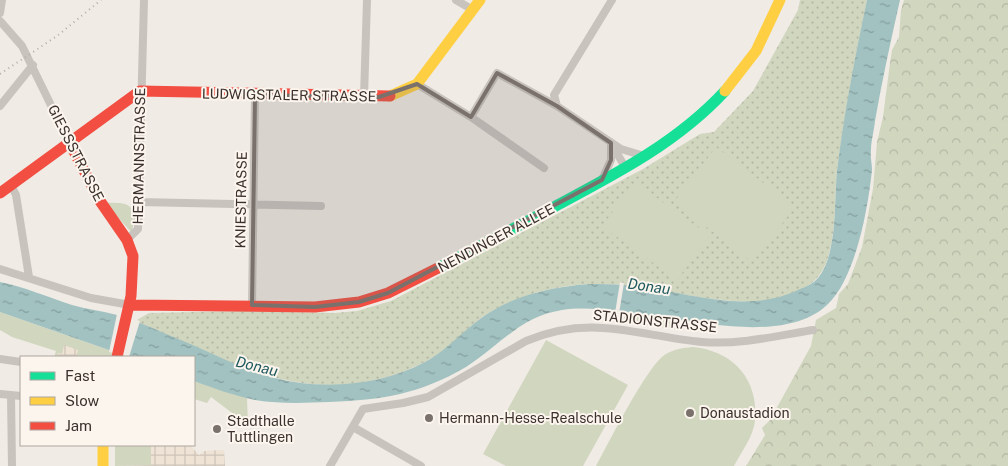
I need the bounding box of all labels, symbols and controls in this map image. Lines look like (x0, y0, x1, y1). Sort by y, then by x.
street label: LUDWIGSTALER STRASSE (202, 85, 376, 105)
street label: HERMANNSTRASSE (130, 88, 148, 224)
street label: GIESSSTRASSE (45, 102, 107, 204)
street label: KNIESTRASSE (232, 151, 250, 249)
street label: NENDINGER ALLEE (435, 201, 557, 275)
water label: Donau (627, 275, 671, 297)
street label: STADIONSTRASSE (592, 307, 718, 335)
water label: Donau (234, 353, 280, 379)
legend (20, 356, 195, 446)
text: Fast (65, 367, 95, 384)
text: Slow (65, 392, 100, 409)
place label: Donaustadion (700, 405, 790, 421)
marker: Donaustadion (684, 407, 696, 419)
place label: Hermann-Hesse-Realschule (439, 410, 622, 426)
marker: Hermann-Hesse-Realschule (423, 412, 435, 424)
place label: Stadthalle Tuttlingen (227, 413, 295, 445)
text: Jam (65, 417, 92, 434)
marker: Stadthalle Tuttlingen (211, 423, 223, 435)

